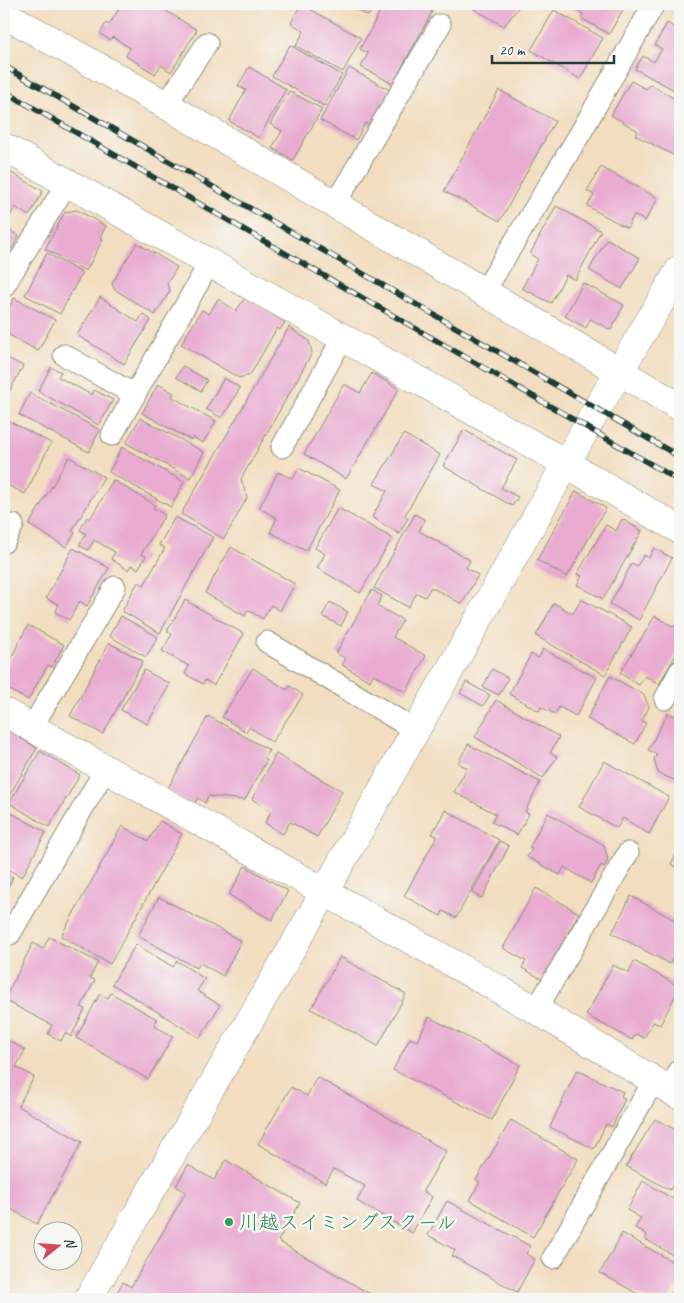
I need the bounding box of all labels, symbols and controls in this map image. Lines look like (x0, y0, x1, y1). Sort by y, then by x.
scale bar (492, 32, 614, 64)
text: 20 m (499, 41, 526, 60)
place label: 川越スイミングスクール (239, 1210, 457, 1235)
marker: 川越スイミングスクール (223, 1216, 235, 1228)
north arrow (32, 1220, 82, 1270)
text: N (61, 1236, 80, 1251)

